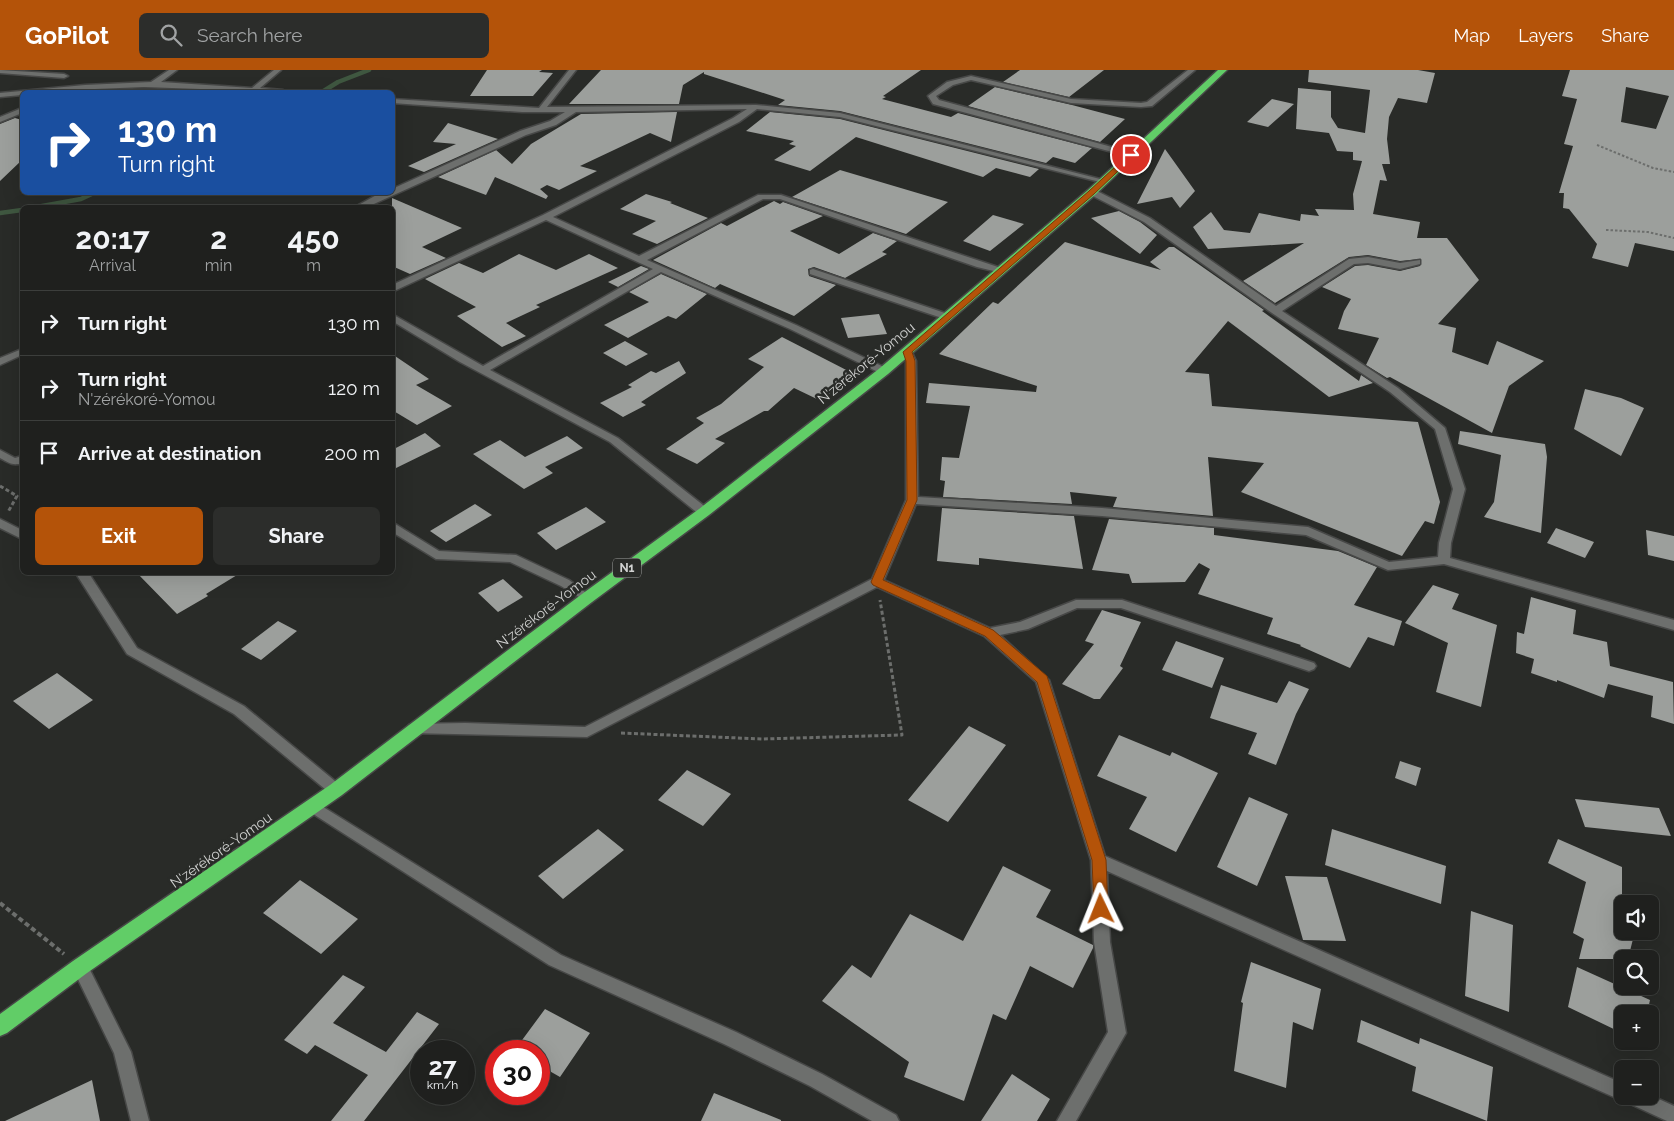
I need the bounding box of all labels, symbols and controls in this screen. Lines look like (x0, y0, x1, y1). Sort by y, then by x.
search box (139, 13, 489, 58)
text: GoPilot (25, 21, 109, 50)
icon: search (157, 21, 185, 49)
text: Search here (197, 24, 303, 46)
text: Map (1454, 25, 1490, 46)
text: Layers (1518, 25, 1573, 46)
text: Share (1601, 25, 1649, 46)
text: 130 m (118, 109, 217, 150)
icon: right (35, 110, 100, 175)
pin (1110, 134, 1152, 176)
icon: arrive (1117, 141, 1145, 169)
text: Turn right (118, 151, 215, 177)
text: 20:17 (75, 221, 150, 256)
text: 2 (210, 221, 227, 256)
text: 450 (288, 221, 340, 256)
text: Arrival (89, 256, 136, 275)
text: min (205, 256, 232, 275)
text: m (306, 256, 321, 275)
icon: right (35, 309, 63, 337)
text: Turn right (78, 312, 167, 334)
text: 130 m (328, 312, 380, 334)
street label: N'zérékoré-Yomou (814, 319, 918, 407)
text: Turn right (78, 368, 167, 390)
icon: right (35, 374, 63, 402)
text: 120 m (328, 377, 380, 399)
text: N'zérékoré-Yomou (78, 390, 215, 409)
icon: arrive (35, 439, 63, 467)
text: Arrive at destination (78, 442, 262, 464)
text: 200 m (325, 442, 380, 464)
button: Exit (35, 507, 203, 565)
button: Share (213, 507, 380, 565)
road number: N1 (613, 558, 641, 578)
street label: N'zérékoré-Yomou (493, 566, 599, 652)
street label: N'zérékoré-Yomou (167, 809, 275, 891)
position arrow (1074, 882, 1126, 934)
map controls (1614, 895, 1659, 1105)
button: sound (1614, 895, 1659, 940)
button: search (1614, 950, 1659, 995)
button: + (1614, 1005, 1659, 1050)
speed limit sign: 30 (485, 1040, 550, 1105)
text: 27 (428, 1051, 457, 1081)
button: − (1614, 1060, 1659, 1105)
text: km/h (427, 1078, 458, 1092)

